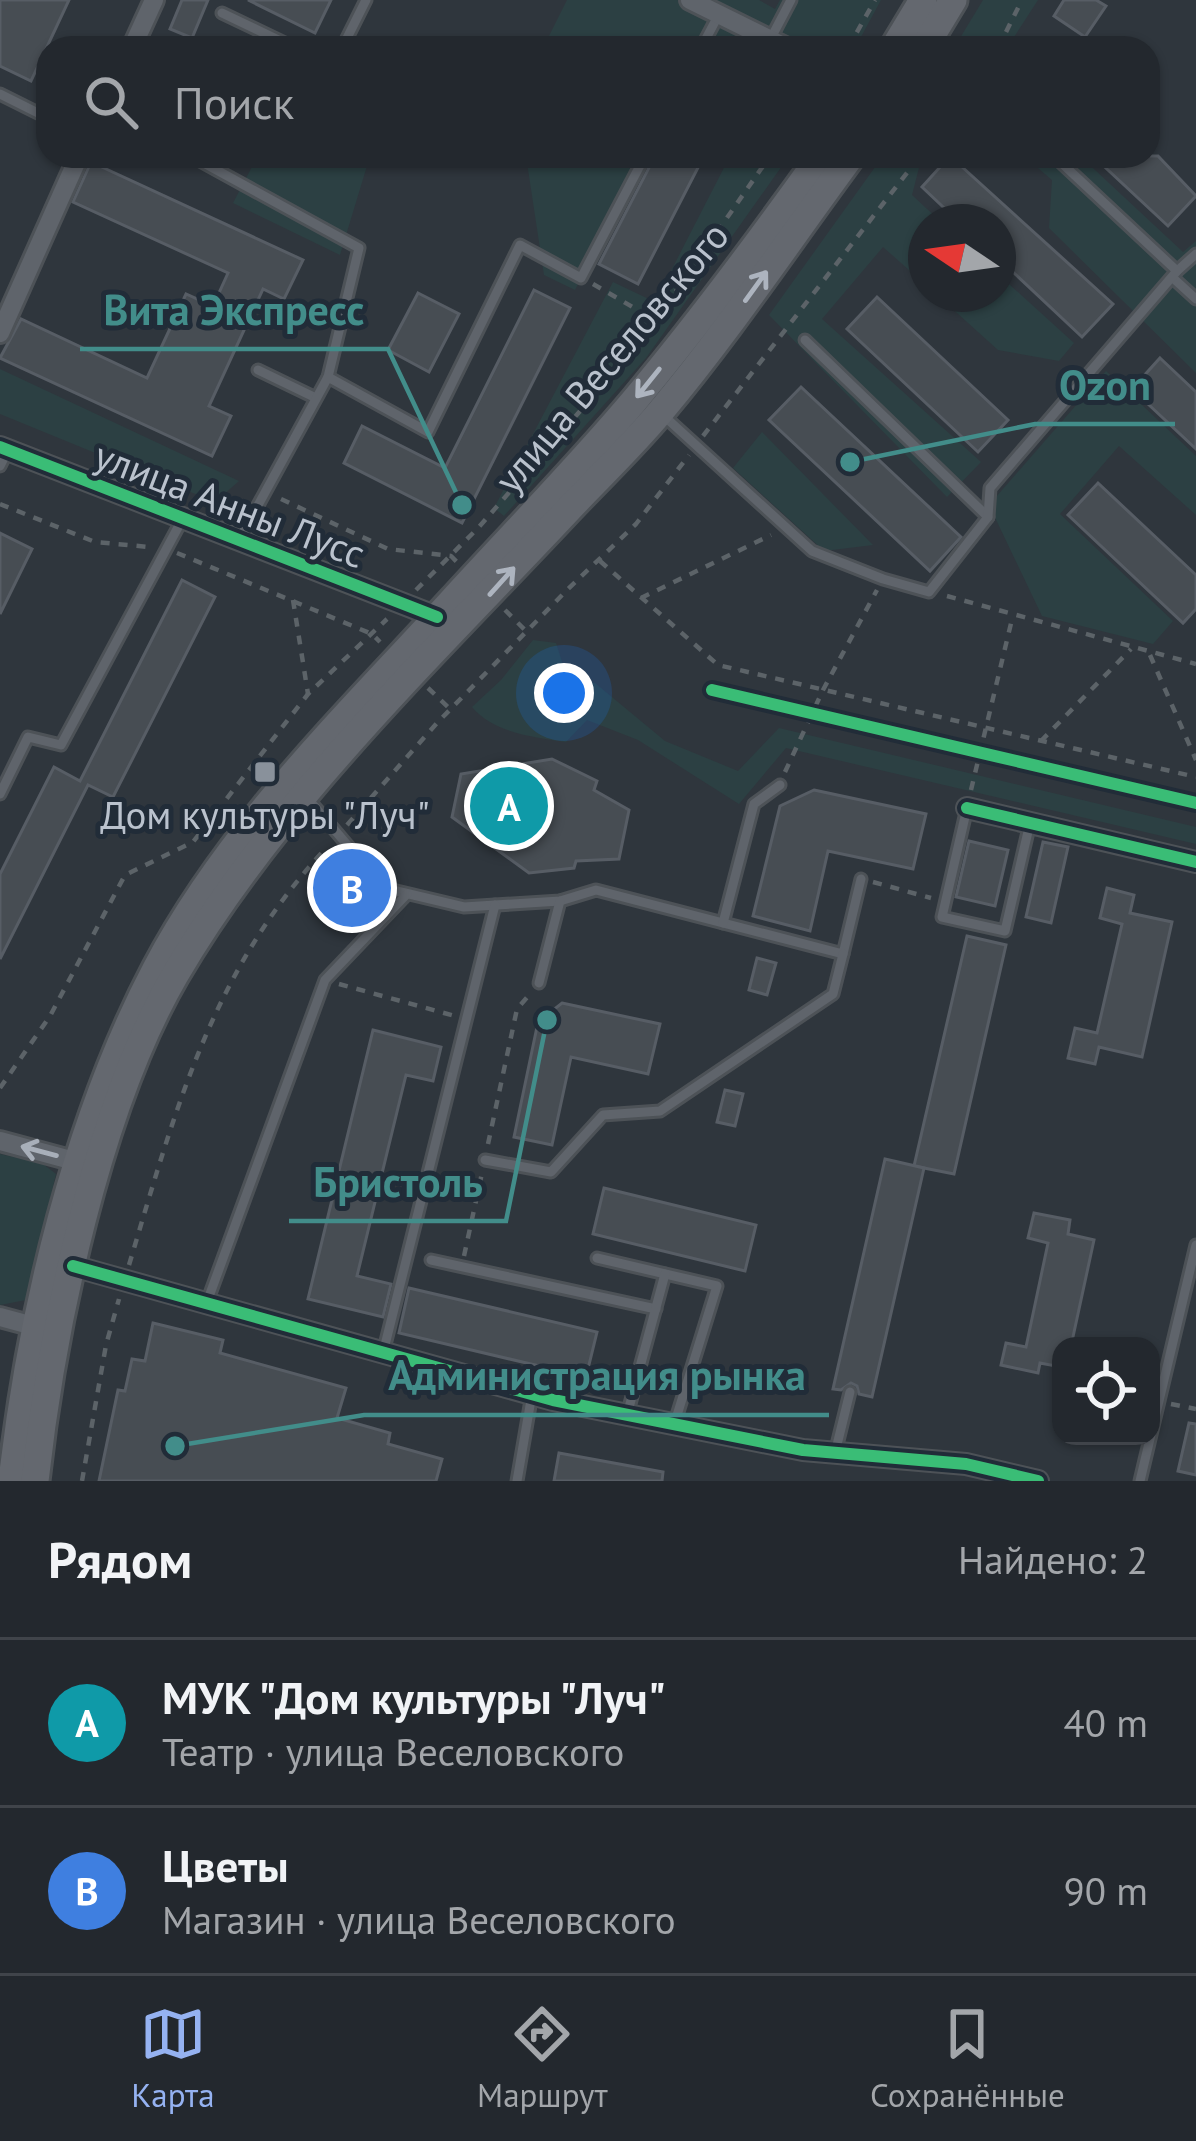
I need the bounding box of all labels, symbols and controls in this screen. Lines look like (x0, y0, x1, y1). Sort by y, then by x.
search box (36, 36, 1160, 168)
icon: search (78, 69, 144, 135)
text: Поиск (174, 73, 294, 131)
north arrow (908, 204, 1016, 312)
street label: улица Веселовского (483, 211, 739, 503)
one-way arrow (742, 270, 768, 303)
callout: Вита Экспресс (80, 271, 388, 349)
text: Вита Экспресс (104, 282, 364, 337)
callout: Ozon (1035, 346, 1175, 424)
text: Ozon (1059, 357, 1151, 412)
one-way arrow (635, 367, 663, 398)
street label: улица Анны Лусс (88, 429, 372, 579)
one-way arrow (488, 567, 515, 597)
your location (534, 663, 594, 723)
marker: Дом культуры "Луч" (252, 759, 278, 785)
pin: A (470, 761, 548, 851)
place label: Дом культуры "Луч" (100, 789, 430, 840)
pin: B (313, 843, 391, 933)
one-way arrow (21, 1139, 59, 1161)
callout: Бристоль (289, 1143, 506, 1221)
text: Бристоль (313, 1154, 483, 1209)
callout: Администрация рынка (364, 1337, 829, 1415)
map controls (1052, 1337, 1160, 1445)
button: locate (1052, 1337, 1160, 1445)
text: Администрация рынка (388, 1347, 806, 1402)
text: Рядом (48, 1526, 192, 1592)
text: Найдено: 2 (958, 1534, 1148, 1585)
text: МУК "Дом культуры "Луч" (162, 1668, 666, 1726)
text: A (75, 1697, 99, 1748)
text: 40 m (1063, 1697, 1148, 1748)
text: Театр · улица Веселовского (162, 1726, 625, 1777)
text: Цветы (162, 1836, 289, 1894)
text: B (75, 1865, 99, 1916)
text: 90 m (1063, 1865, 1148, 1916)
text: Магазин · улица Веселовского (162, 1894, 676, 1945)
tab: Карта (131, 2001, 215, 2116)
tab: Маршрут (477, 2001, 608, 2116)
tab: Сохранённые (870, 2001, 1065, 2116)

